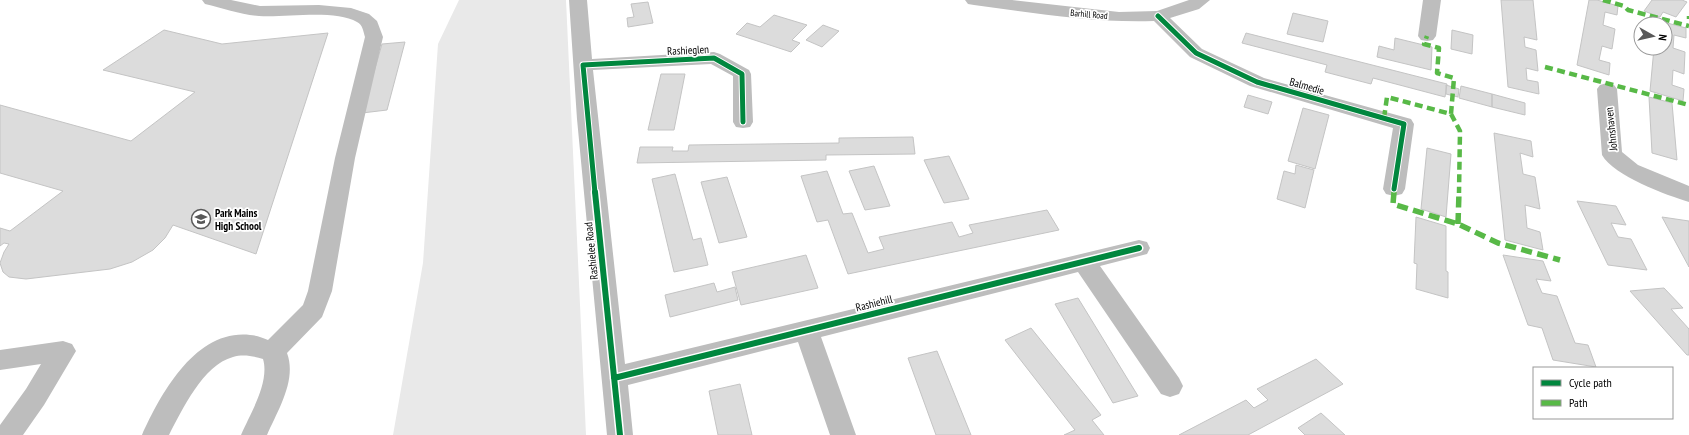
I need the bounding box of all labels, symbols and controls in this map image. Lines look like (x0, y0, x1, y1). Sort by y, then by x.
street label: Barhill Road (1070, 7, 1108, 21)
north arrow (1633, 16, 1673, 56)
text: N (1656, 33, 1670, 41)
street label: Rashieglen (667, 42, 709, 58)
street label: Balmedie (1288, 74, 1326, 98)
street label: Johnshaven (1602, 106, 1620, 152)
place label: Park Mains High School (215, 206, 262, 233)
school or university icon: Park Mains High School (190, 208, 212, 230)
street label: Rashielee Road (581, 221, 601, 280)
street label: Rashiehill (854, 292, 894, 314)
legend (1533, 367, 1673, 419)
text: Cycle path (1569, 375, 1612, 390)
text: Path (1569, 395, 1587, 410)

